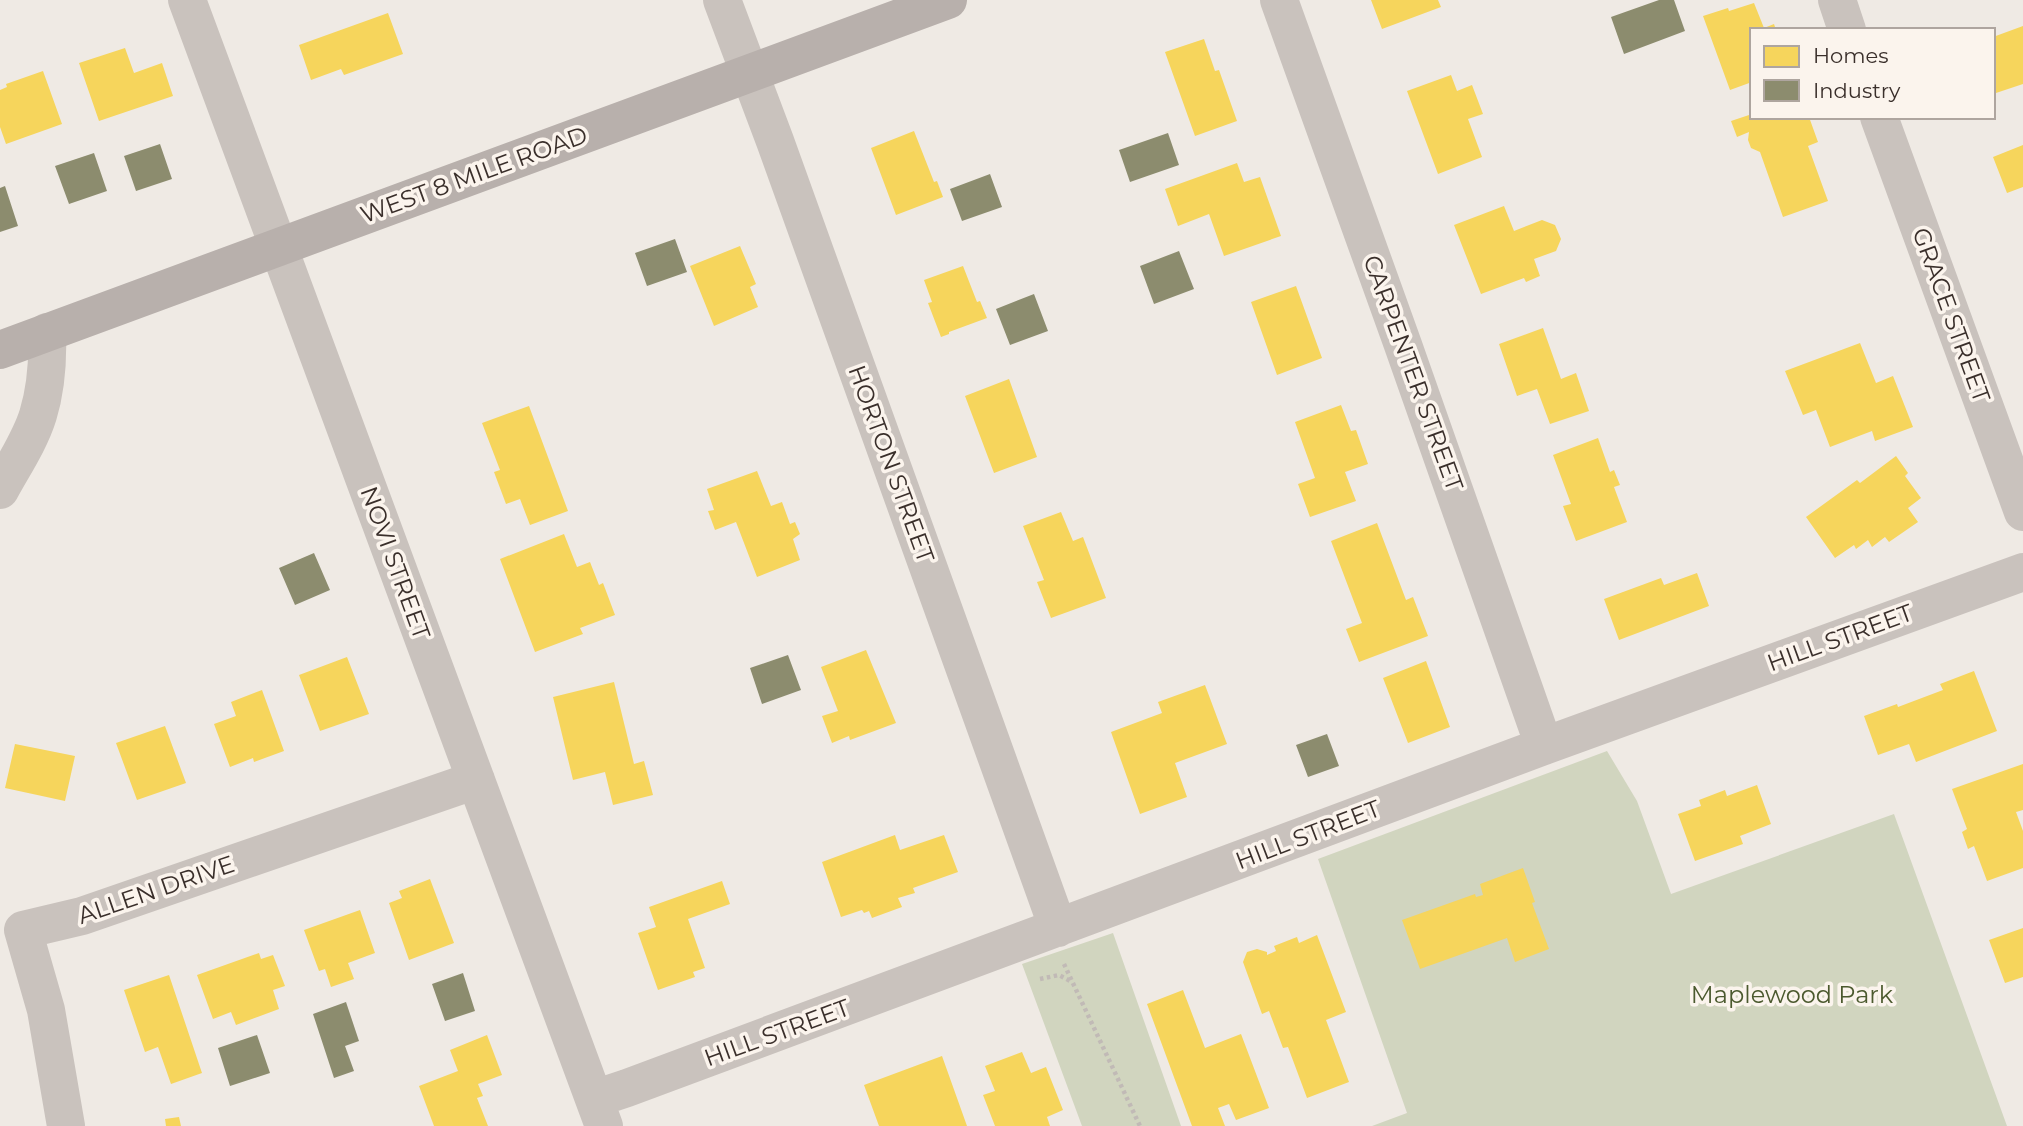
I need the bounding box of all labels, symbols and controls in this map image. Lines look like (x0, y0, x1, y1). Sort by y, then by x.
legend (1750, 28, 1995, 119)
text: Homes (1813, 43, 1888, 68)
text: Industry (1813, 78, 1901, 103)
street label: WEST 8 MILE ROAD (356, 120, 591, 229)
street label: GRACE STREET (1906, 224, 1997, 406)
street label: CARPENTER STREET (1357, 251, 1470, 495)
street label: HORTON STREET (842, 361, 941, 567)
street label: NOVI STREET (354, 482, 437, 643)
street label: HILL STREET (1763, 598, 1917, 677)
street label: HILL STREET (1231, 794, 1385, 875)
street label: ALLEN DRIVE (74, 849, 238, 930)
park label: Maplewood Park (1691, 980, 1894, 1009)
street label: HILL STREET (700, 993, 854, 1072)

